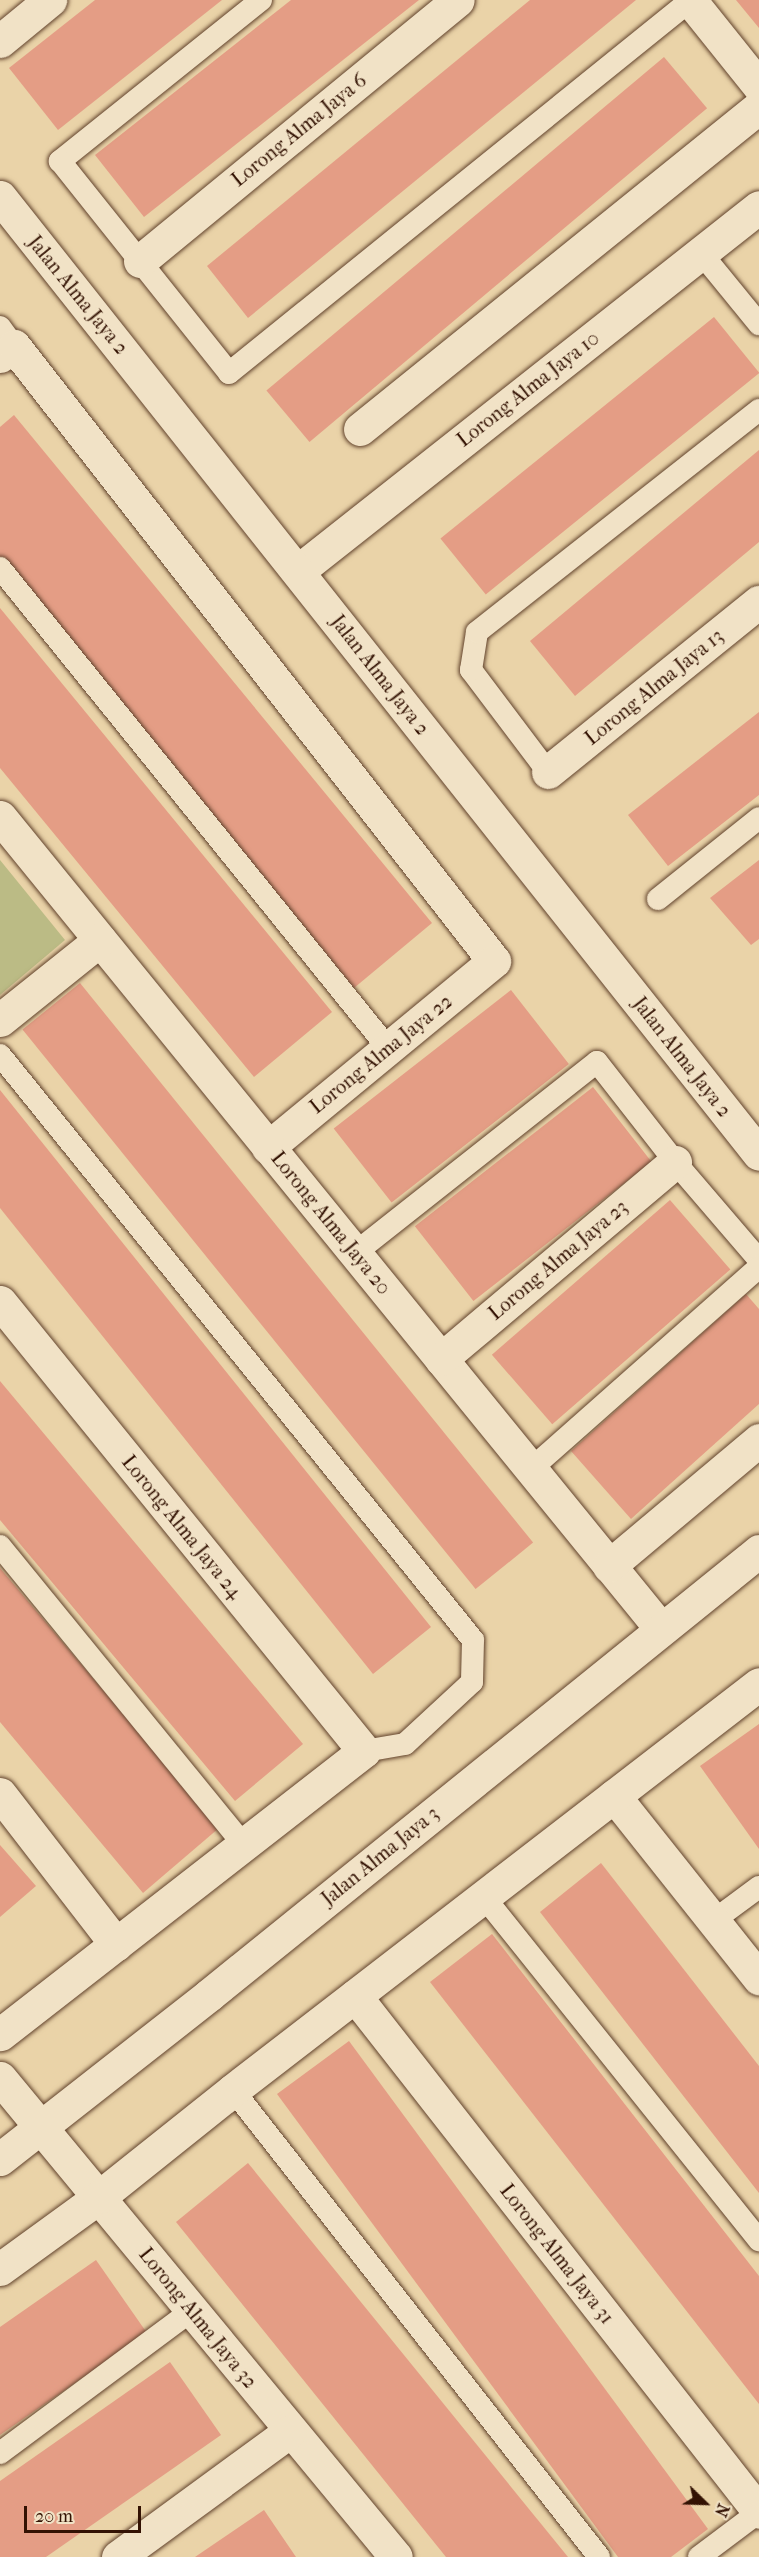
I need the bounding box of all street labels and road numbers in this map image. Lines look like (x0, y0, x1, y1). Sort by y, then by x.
street label: Lorong Alma Jaya 6 (227, 68, 371, 192)
street label: Jalan Alma Jaya 2 (23, 231, 133, 359)
street label: Lorong Alma Jaya 10 (452, 326, 604, 452)
street label: Jalan Alma Jaya 2 (326, 610, 434, 740)
street label: Lorong Alma Jaya 13 (580, 624, 728, 750)
street label: Lorong Alma Jaya 22 (305, 989, 457, 1119)
street label: Jalan Alma Jaya 2 (628, 992, 736, 1122)
street label: Lorong Alma Jaya 20 (266, 1147, 396, 1299)
street label: Lorong Alma Jaya 23 (484, 1195, 632, 1325)
street label: Lorong Alma Jaya 24 (117, 1450, 247, 1604)
street label: Jalan Alma Jaya 3 (317, 1801, 443, 1911)
street label: Lorong Alma Jaya 31 (495, 2179, 619, 2329)
street label: Lorong Alma Jaya 32 (134, 2243, 262, 2393)

